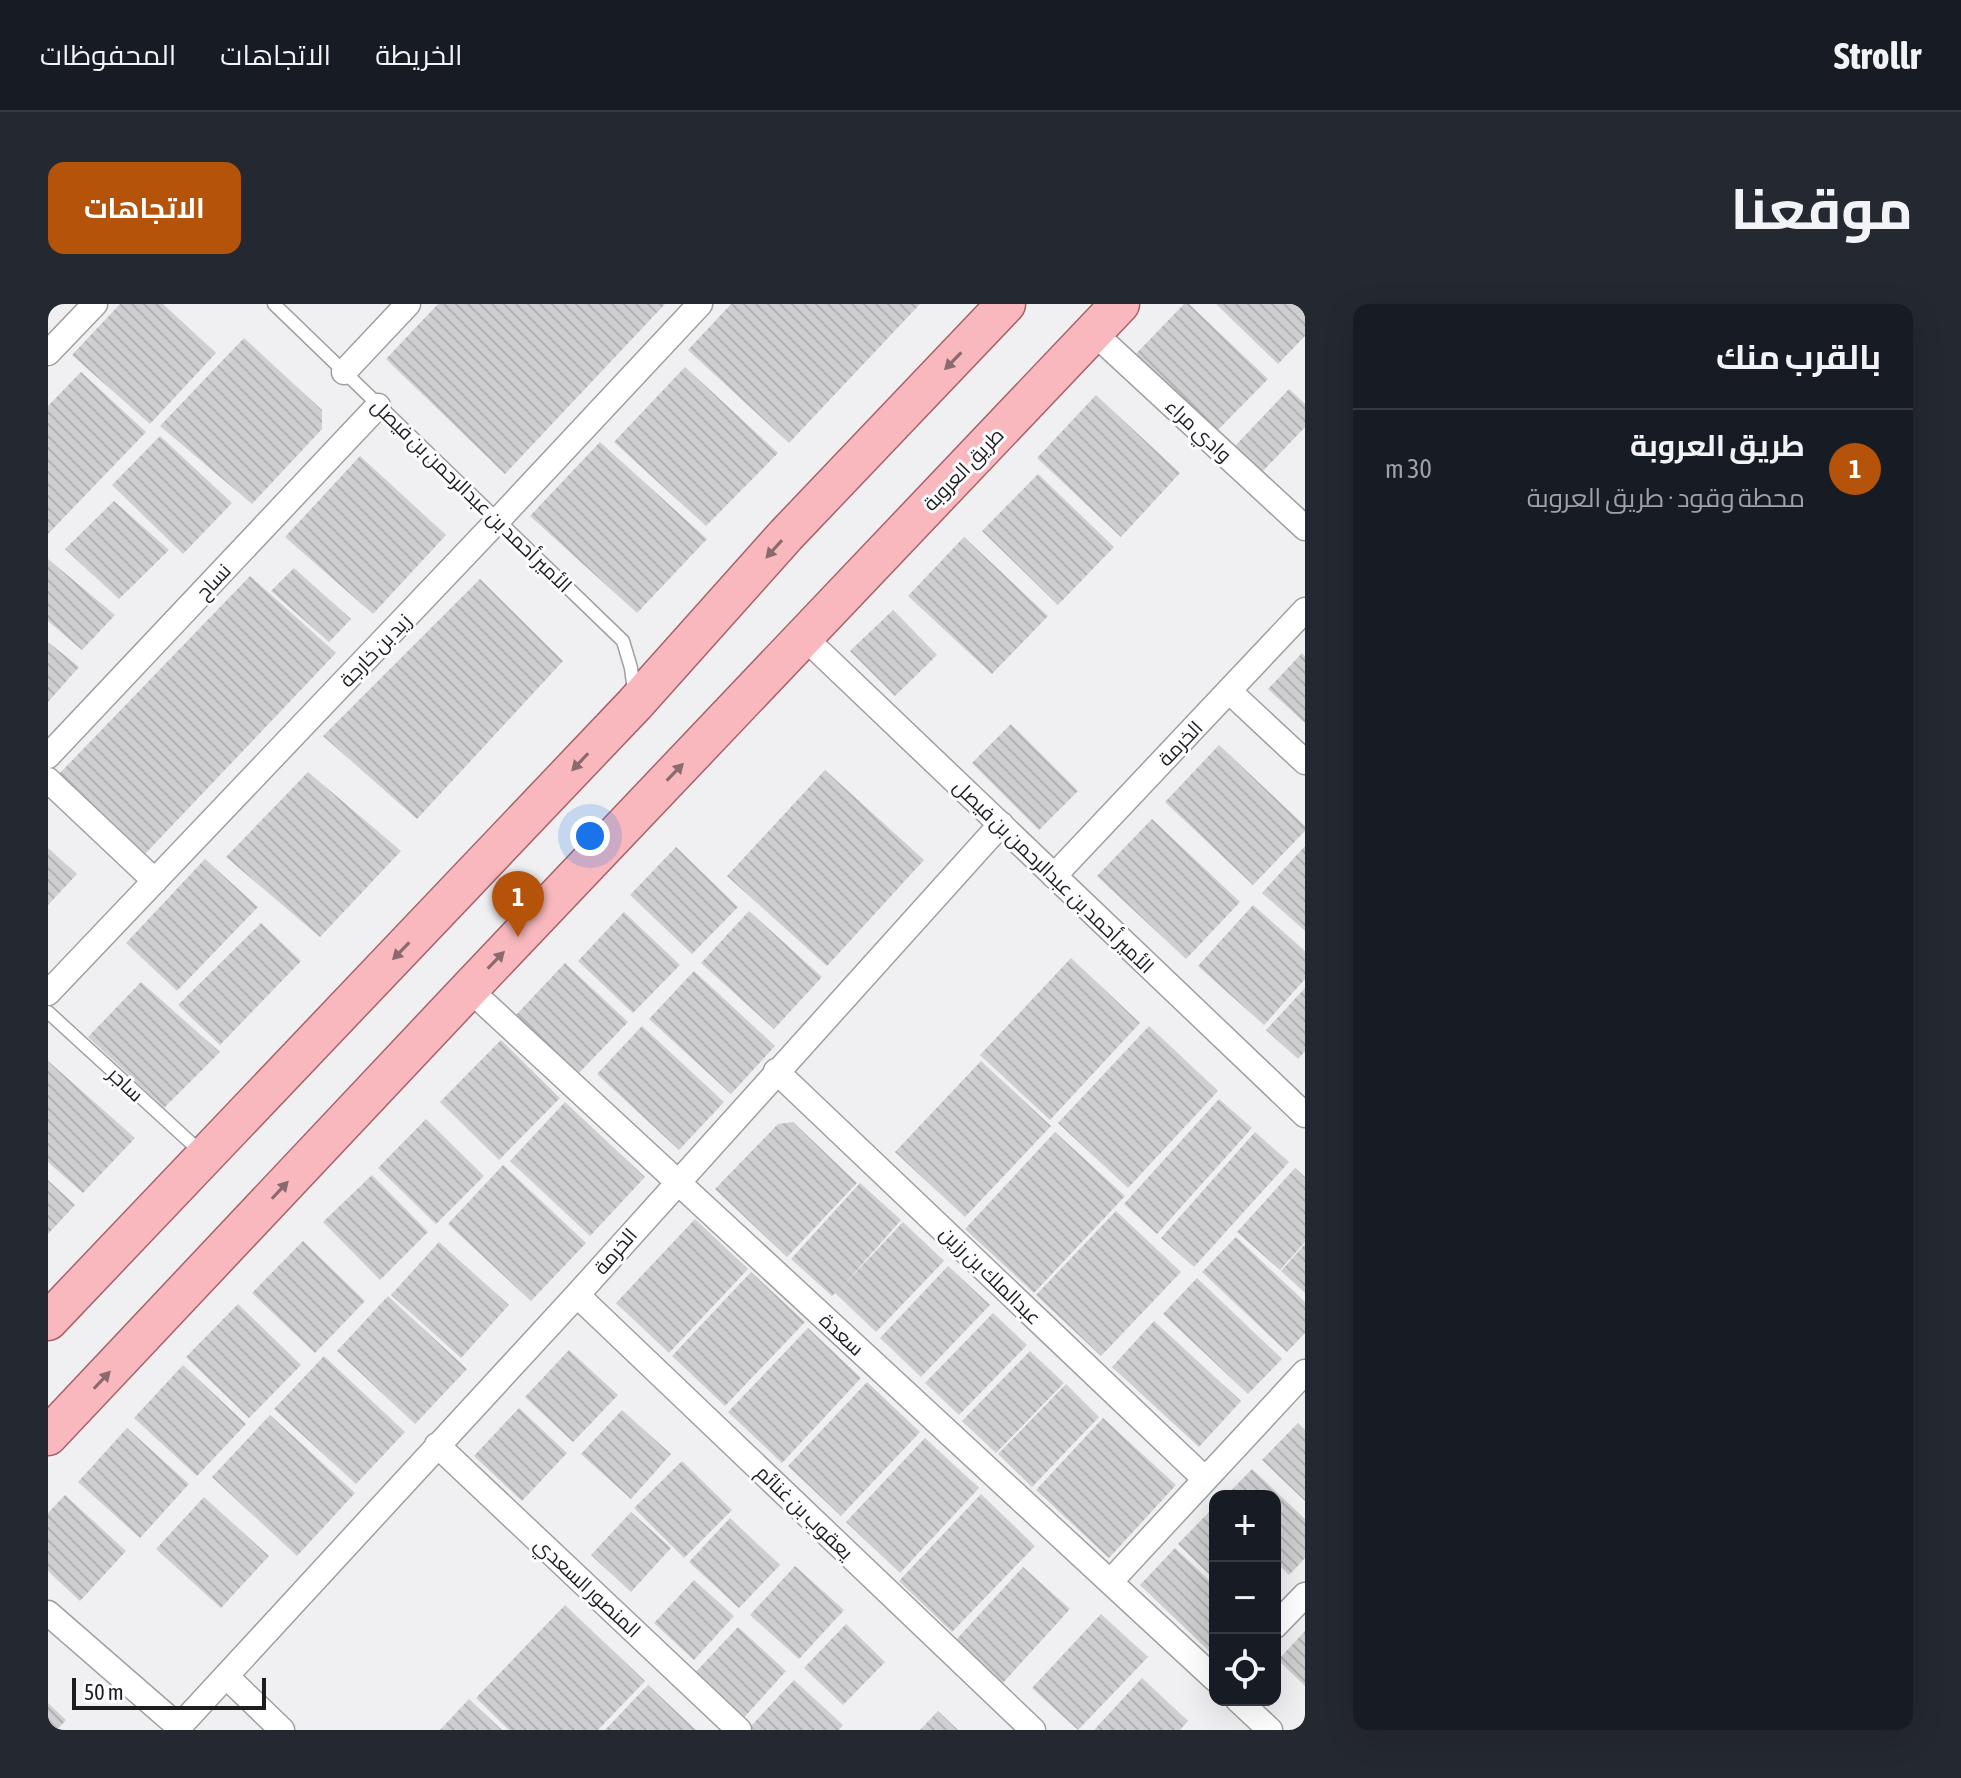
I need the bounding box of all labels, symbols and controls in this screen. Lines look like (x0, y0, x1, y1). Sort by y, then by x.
text: Strollr (1834, 34, 1921, 77)
text: المحفوظات (40, 39, 176, 71)
text: الاتجاهات (220, 39, 331, 71)
text: الخريطة (375, 39, 463, 71)
button: الاتجاهات (48, 162, 241, 254)
text: موقعنا (1730, 177, 1913, 241)
text: بالقرب منك (1716, 337, 1881, 376)
one-way arrow (944, 351, 962, 370)
street label: الأمير أحمد بن عبدالرحمن بن فيصل (366, 393, 577, 598)
street label: وادي مراء (1158, 394, 1237, 470)
street label: طريق العروبة (918, 423, 1009, 516)
text: طريق العروبة (1630, 428, 1805, 462)
text: 30 m (1385, 454, 1432, 484)
text: 1 (1849, 454, 1861, 484)
text: محطة وقود · طريق العروبة (1527, 483, 1805, 513)
one-way arrow (765, 539, 783, 558)
street label: نساح (191, 559, 237, 606)
street label: زيد بن خارجة (335, 609, 417, 693)
street label: الخرمة (1153, 716, 1208, 771)
one-way arrow (571, 752, 589, 771)
one-way arrow (666, 762, 684, 781)
street label: الأمير أحمد بن عبدالرحمن بن فيصل (948, 774, 1159, 979)
your location (570, 816, 610, 856)
pin: 1 (492, 871, 544, 937)
one-way arrow (392, 941, 410, 960)
one-way arrow (486, 951, 505, 970)
street label: ساجر (102, 1061, 148, 1107)
one-way arrow (270, 1181, 288, 1200)
street label: عبدالملك بن رزين (934, 1221, 1046, 1330)
street label: الخرمة (589, 1223, 642, 1279)
street label: سعدة (815, 1308, 869, 1360)
one-way arrow (92, 1370, 110, 1389)
street label: يعقوب بن غنائم (750, 1460, 858, 1566)
map controls (1209, 1490, 1281, 1706)
button: + (1209, 1490, 1281, 1562)
street label: المنصور السعدي (527, 1532, 646, 1646)
button: − (1209, 1562, 1281, 1634)
button: locate (1209, 1634, 1281, 1706)
scale bar (72, 1674, 266, 1710)
text: 50 m (84, 1679, 124, 1705)

